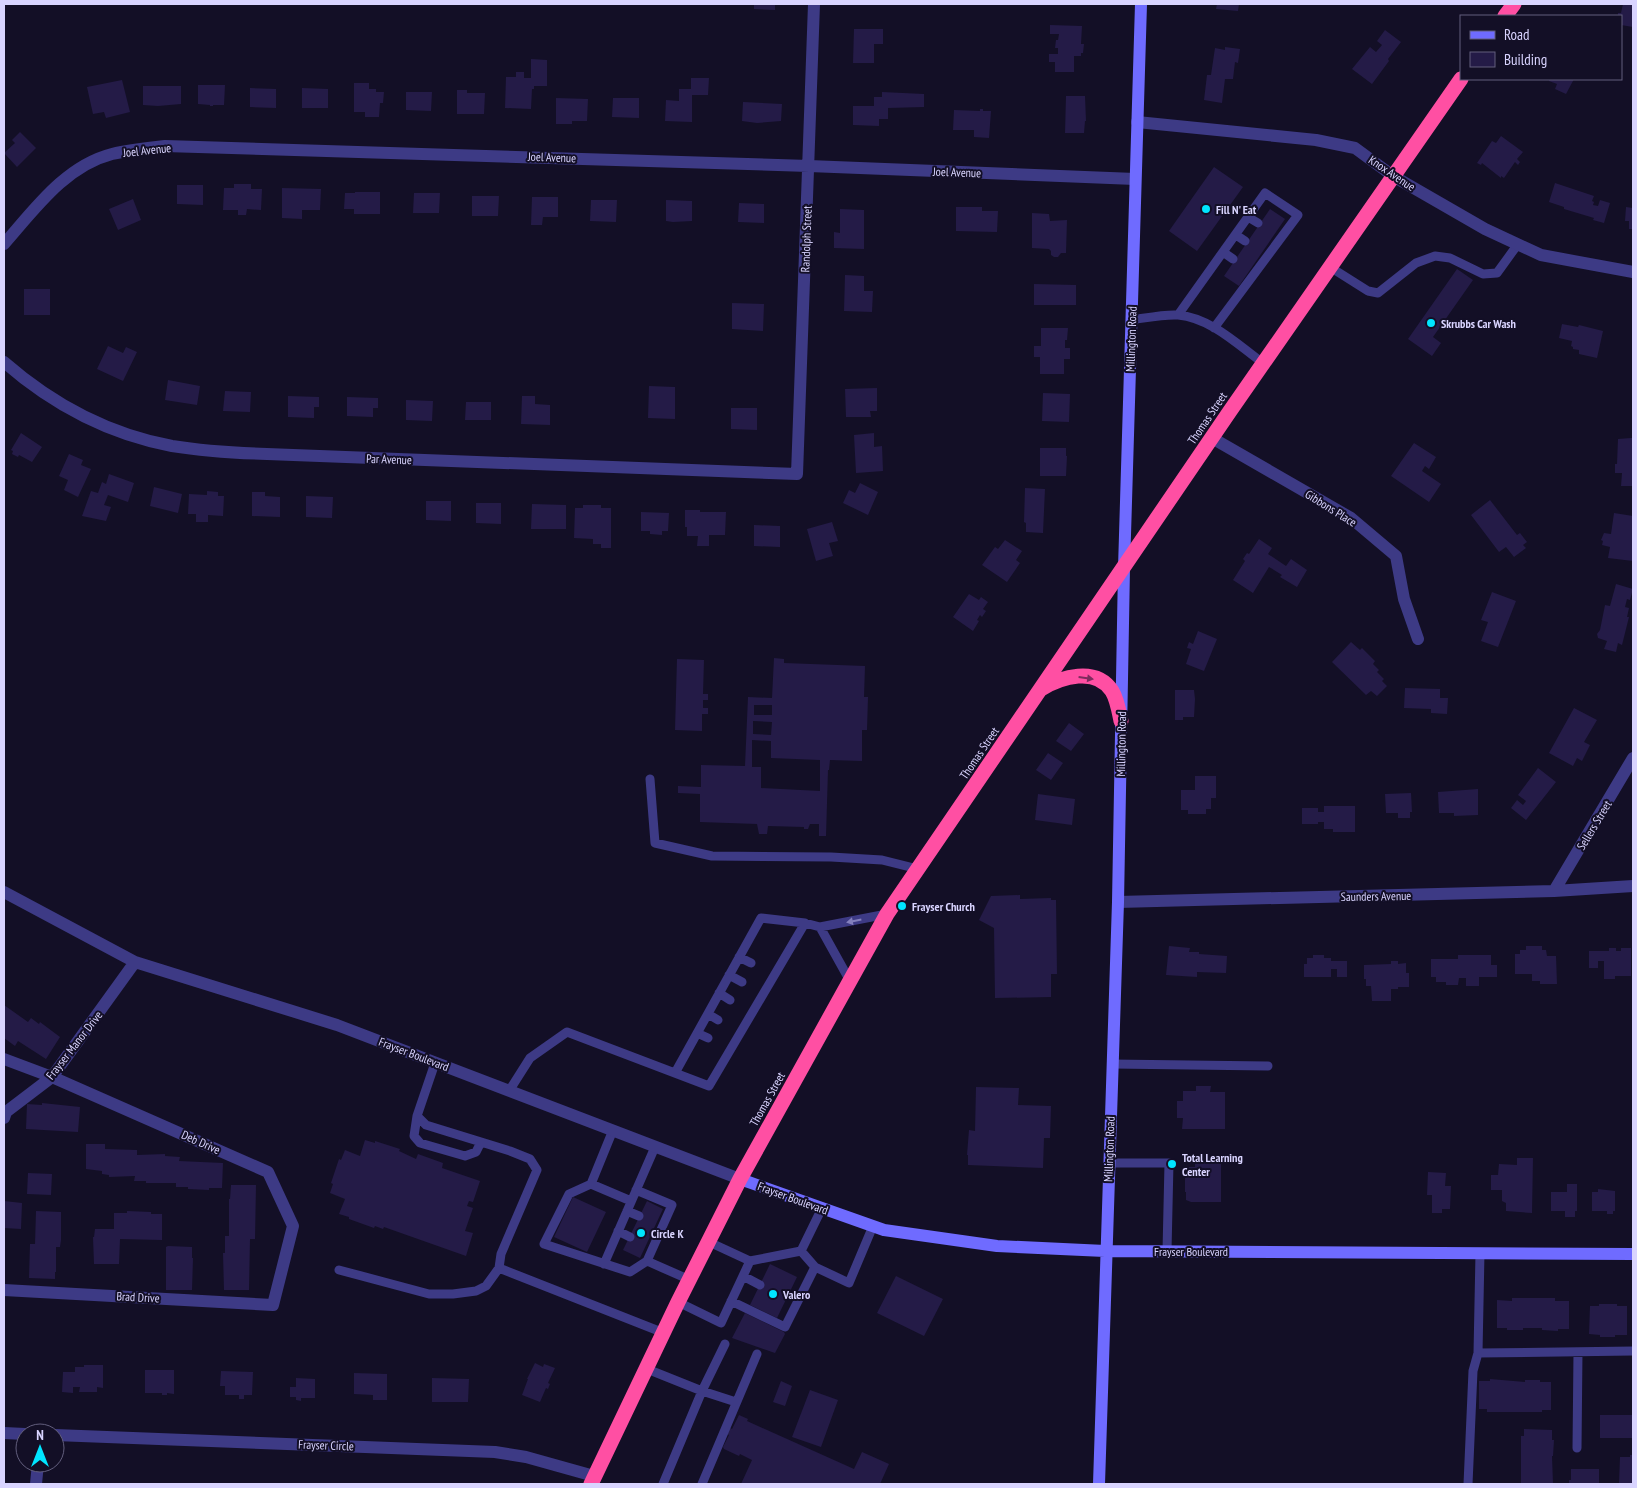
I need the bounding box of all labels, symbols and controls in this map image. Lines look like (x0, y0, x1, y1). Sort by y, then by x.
legend (1460, 15, 1622, 80)
text: Road (1504, 25, 1530, 44)
text: Building (1504, 50, 1547, 69)
street label: Joel Avenue (121, 140, 172, 160)
street label: Joel Avenue (527, 149, 576, 165)
street label: Knox Avenue (1366, 152, 1418, 194)
street label: Joel Avenue (932, 164, 981, 180)
place label: Fill N' Eat (1216, 202, 1257, 217)
marker: Fill N' Eat (1200, 203, 1212, 215)
street label: Randolph Street (797, 205, 815, 273)
street label: Millington Road (1122, 306, 1140, 372)
place label: Skrubbs Car Wash (1441, 316, 1516, 331)
marker: Skrubbs Car Wash (1425, 317, 1437, 329)
street label: Thomas Street (1184, 388, 1230, 447)
street label: Par Avenue (366, 451, 412, 467)
street label: Gibbons Place (1302, 486, 1360, 530)
one-way arrow (1078, 674, 1094, 682)
street label: Millington Road (1113, 711, 1129, 777)
street label: Thomas Street (956, 723, 1002, 782)
street label: Sellers Street (1573, 797, 1615, 853)
street label: Saunders Avenue (1341, 888, 1411, 904)
place label: Frayser Church (912, 899, 975, 914)
marker: Frayser Church (896, 900, 908, 912)
one-way arrow (845, 917, 861, 925)
street label: Frayser Manor Drive (43, 1008, 105, 1082)
street label: Frayser Boulevard (377, 1034, 451, 1074)
street label: Thomas Street (746, 1069, 788, 1129)
street label: Millington Road (1100, 1116, 1118, 1182)
street label: Deb Drive (179, 1127, 223, 1157)
place label: Total Learning Center (1182, 1150, 1243, 1179)
marker: Total Learning Center (1166, 1158, 1178, 1170)
street label: Frayser Boulevard (756, 1178, 830, 1218)
place label: Circle K (651, 1226, 684, 1241)
marker: Circle K (635, 1227, 647, 1239)
street label: Frayser Boulevard (1154, 1244, 1228, 1259)
place label: Valero (782, 1287, 811, 1302)
street label: Brad Drive (116, 1288, 160, 1306)
marker: Valero (767, 1288, 779, 1300)
north arrow (15, 1423, 65, 1473)
text: N (36, 1426, 44, 1444)
street label: Frayser Circle (298, 1437, 354, 1453)

